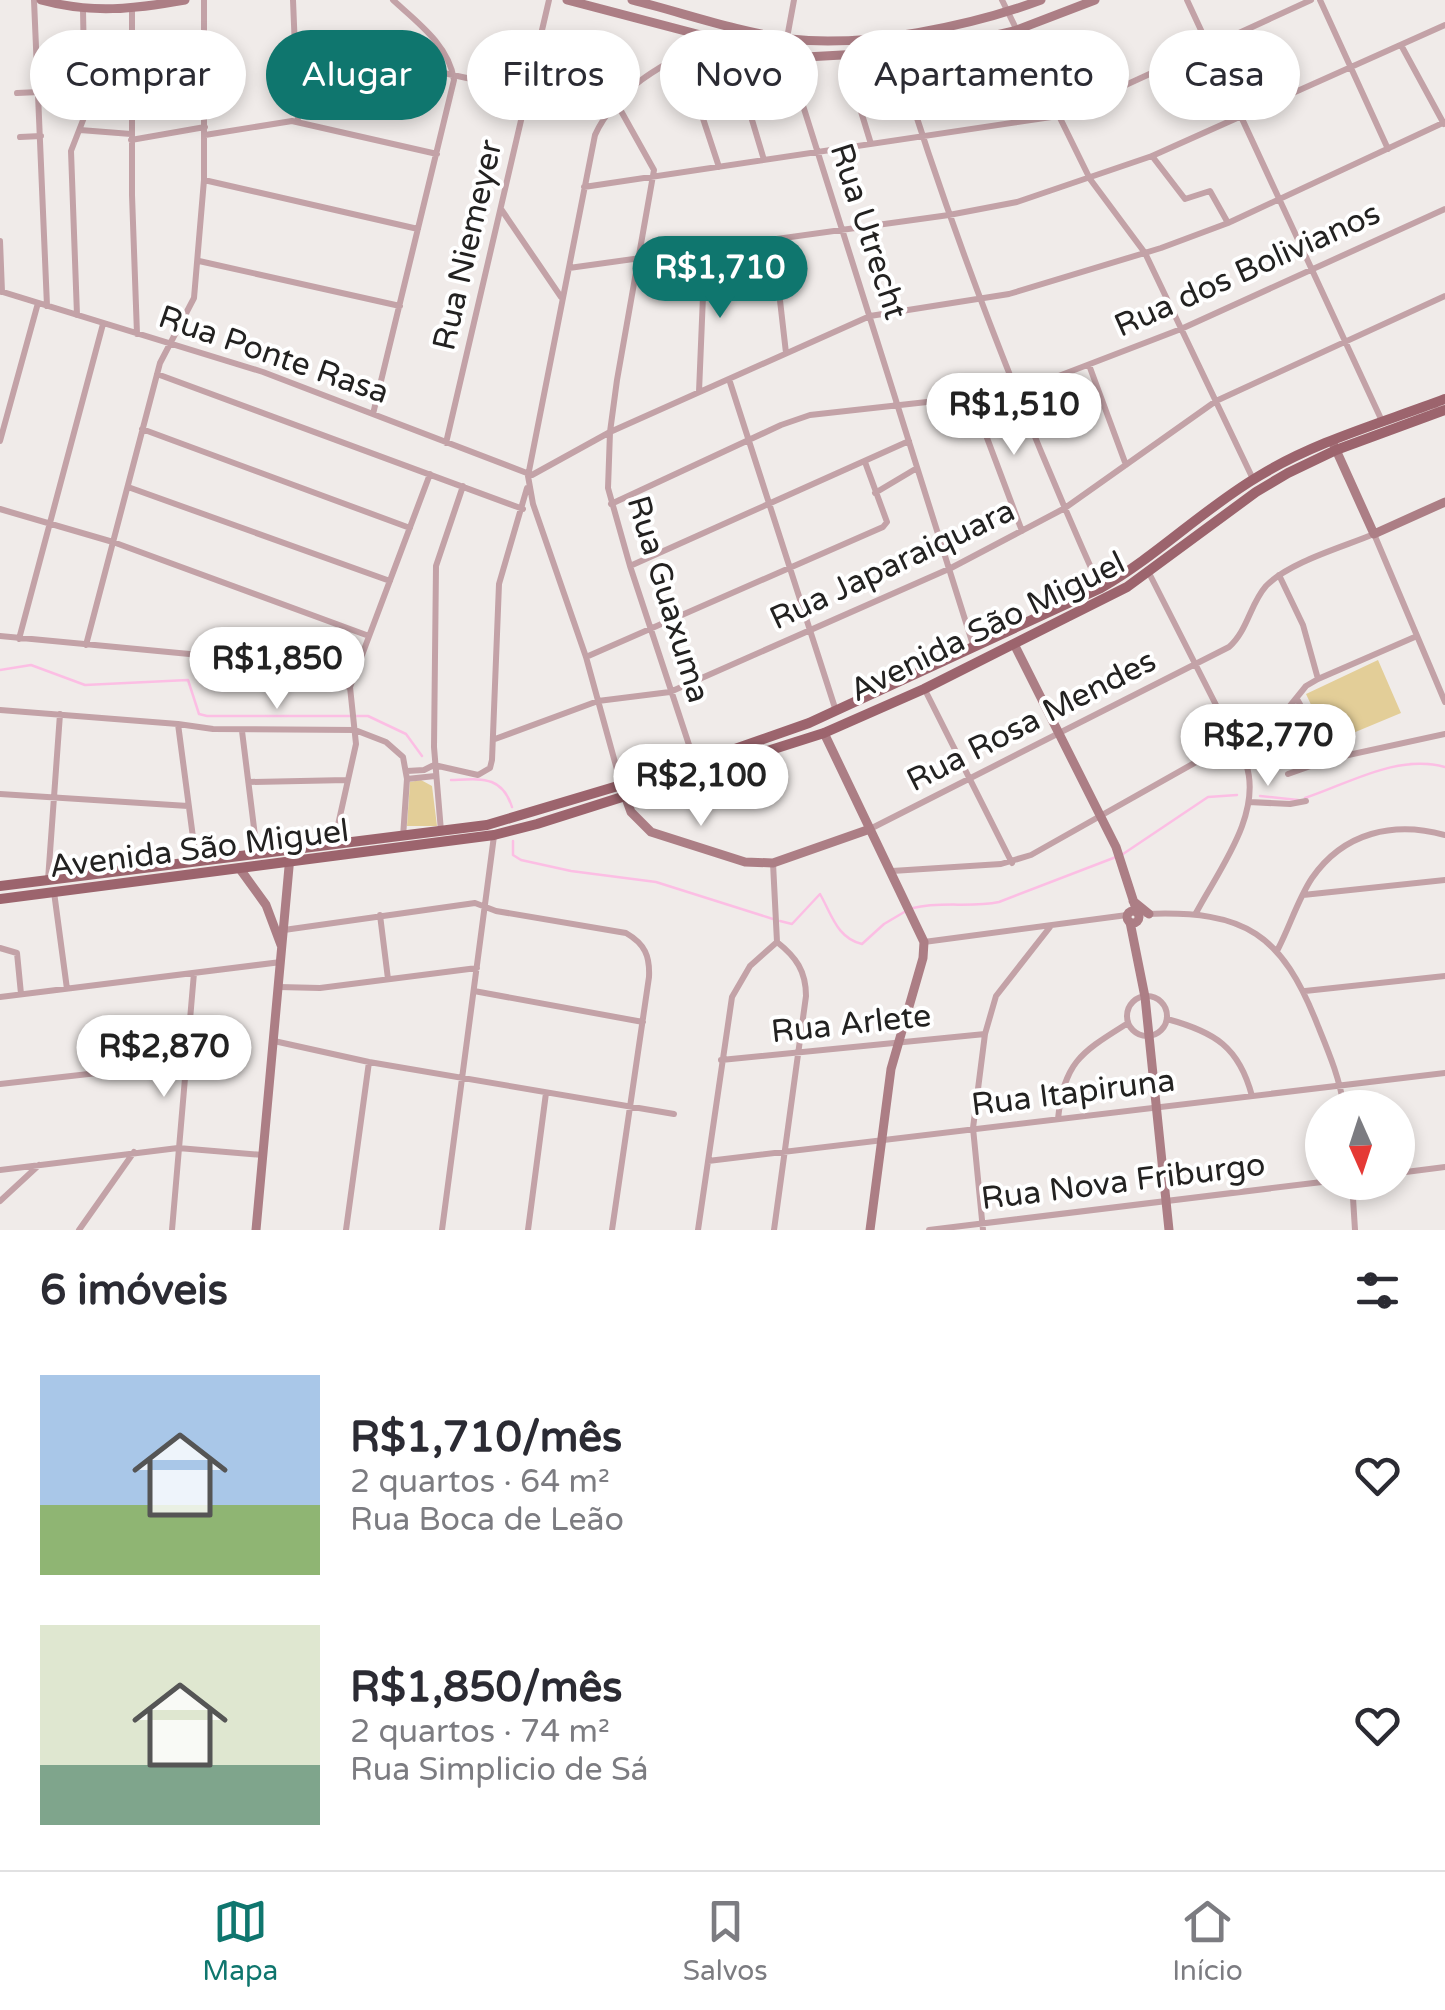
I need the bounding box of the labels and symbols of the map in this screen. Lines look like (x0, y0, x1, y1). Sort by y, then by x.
street label: Rua Niemeyer (425, 136, 511, 354)
street label: Rua Utrecht (822, 138, 914, 324)
street label: Rua dos Bolivianos (1109, 194, 1386, 346)
pin: R$1,710 (628, 236, 812, 321)
street label: Rua Ponte Rasa (154, 298, 394, 412)
pin: R$1,510 (922, 373, 1106, 458)
street label: Rua Guaxuma (619, 491, 718, 707)
street label: Rua Japaraiquara (764, 492, 1021, 638)
street label: Avenida São Miguel (844, 544, 1131, 710)
pin: R$1,850 (185, 627, 369, 712)
street label: Rua Rosa Mendes (901, 642, 1162, 800)
pin: R$2,770 (1176, 704, 1360, 789)
pin: R$2,100 (609, 744, 793, 829)
street label: Avenida São Miguel (47, 812, 351, 886)
street label: Rua Arlete (769, 997, 933, 1051)
pin: R$2,870 (72, 1015, 256, 1100)
street label: Rua Itapiruna (969, 1062, 1177, 1124)
north arrow (1305, 1090, 1415, 1200)
street label: Rua Nova Friburgo (979, 1146, 1267, 1218)

